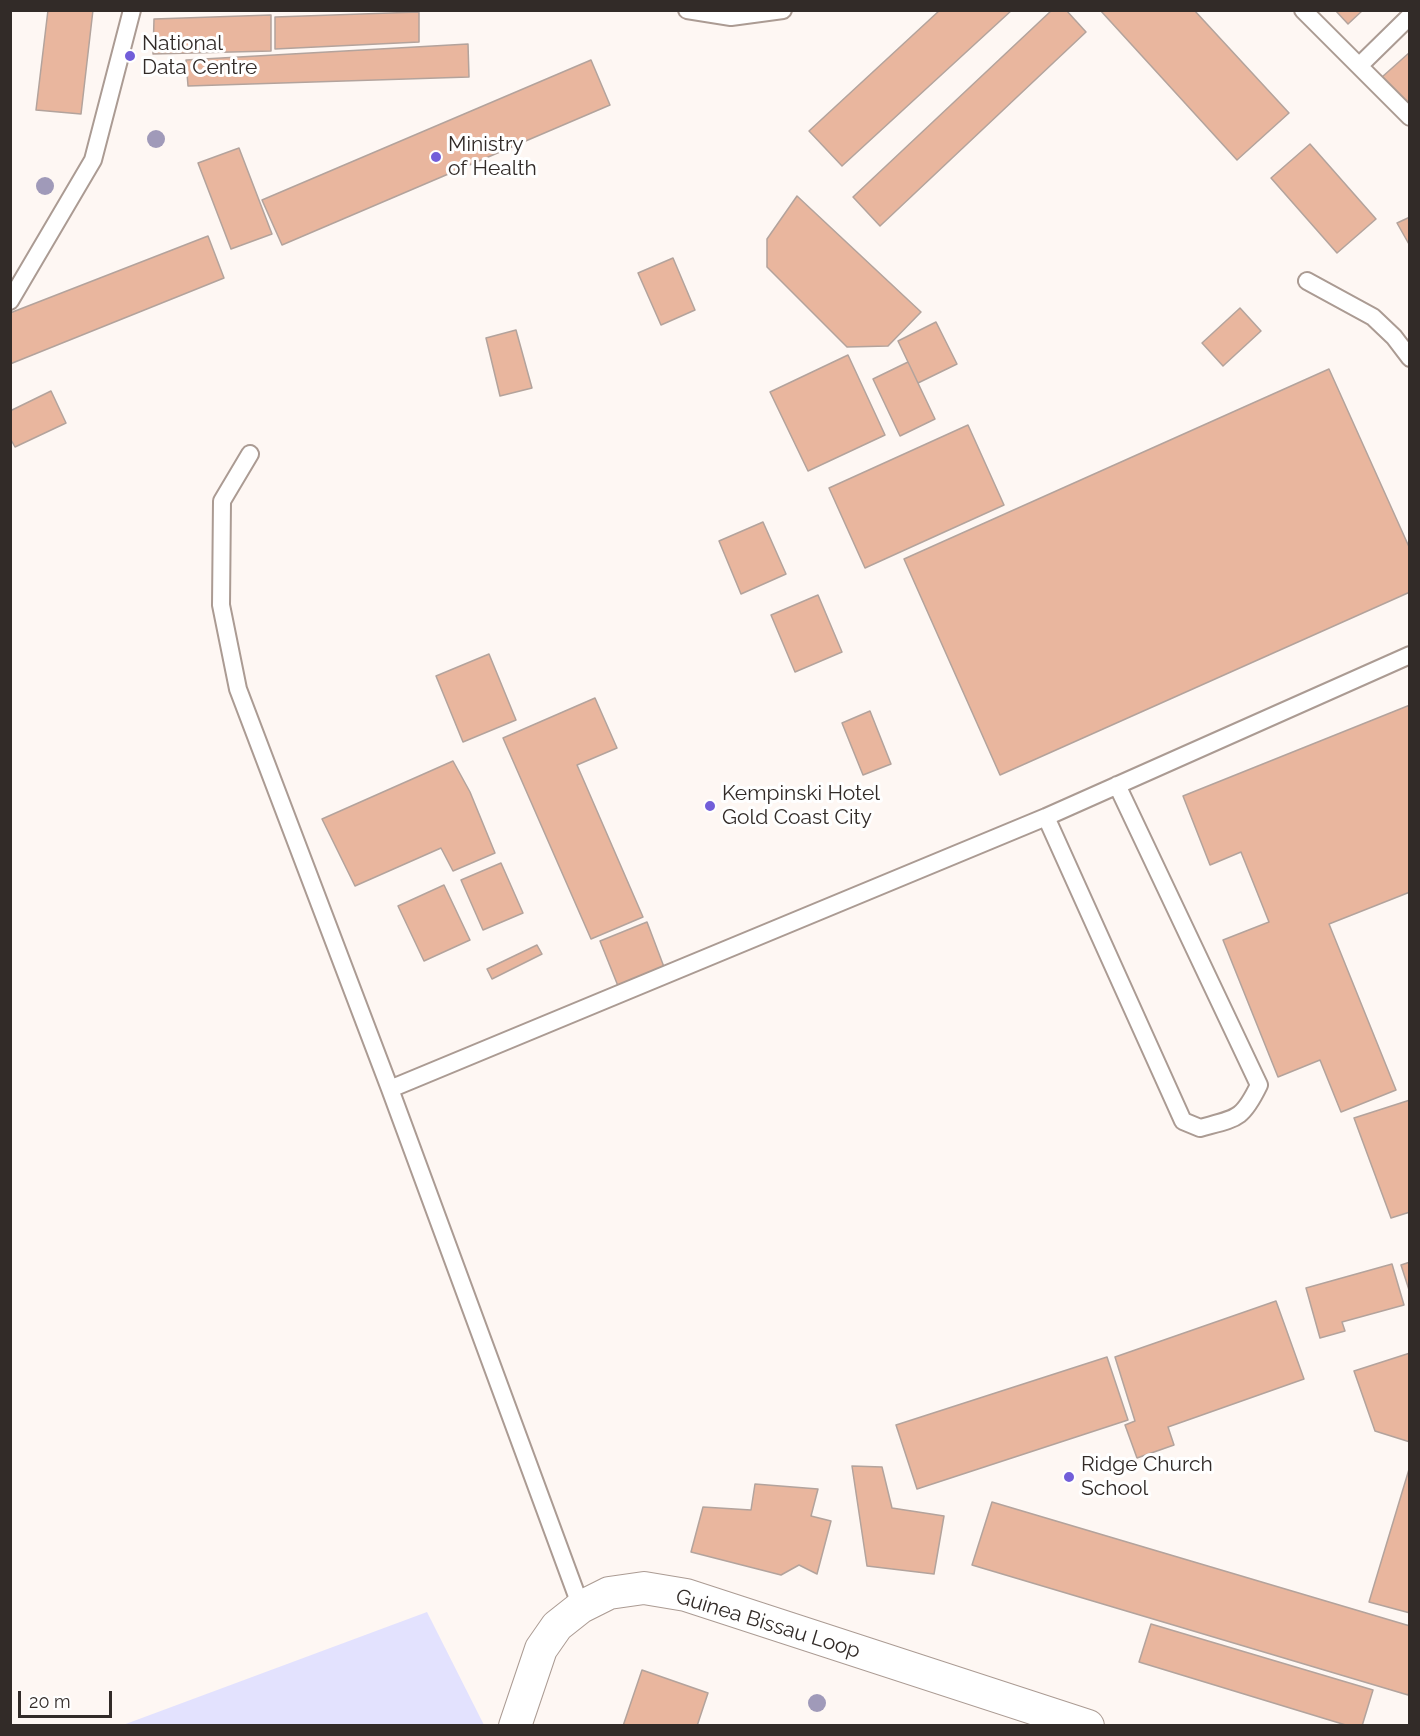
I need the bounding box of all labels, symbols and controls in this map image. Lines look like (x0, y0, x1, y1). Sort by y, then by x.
place label: National Data Centre (142, 31, 257, 81)
marker: National Data Centre (123, 49, 137, 63)
place label: Ministry of Health (448, 132, 537, 182)
marker: Ministry of Health (429, 150, 443, 164)
place label: Kempinski Hotel Gold Coast City (722, 781, 880, 831)
marker: Kempinski Hotel Gold Coast City (703, 799, 717, 813)
place label: Ridge Church School (1081, 1452, 1213, 1502)
marker: Ridge Church School (1062, 1470, 1076, 1484)
street label: Guinea Bissau Loop (673, 1584, 863, 1664)
scale bar (21, 1679, 116, 1717)
text: 20 m (29, 1691, 71, 1712)

